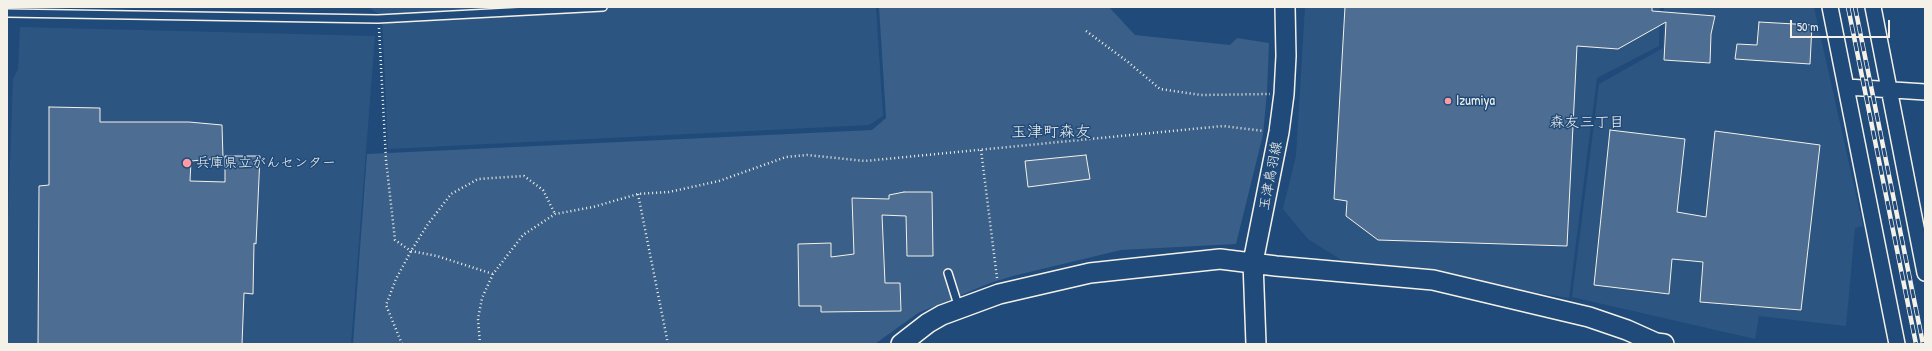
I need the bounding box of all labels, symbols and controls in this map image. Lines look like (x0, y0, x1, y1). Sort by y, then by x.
scale bar (1792, 12, 1892, 38)
text: 50 m (1797, 18, 1818, 35)
place label: Izumiya (1456, 93, 1495, 109)
marker: Izumiya (1443, 96, 1453, 106)
district label: 森友三丁目 (1550, 114, 1624, 132)
district label: 玉津町森友 (1011, 123, 1091, 143)
street label: 玉津鳥羽線 (1256, 140, 1286, 212)
place label: 兵庫県立がんセンター (196, 155, 336, 171)
marker: 兵庫県立がんセンター (181, 157, 193, 169)

